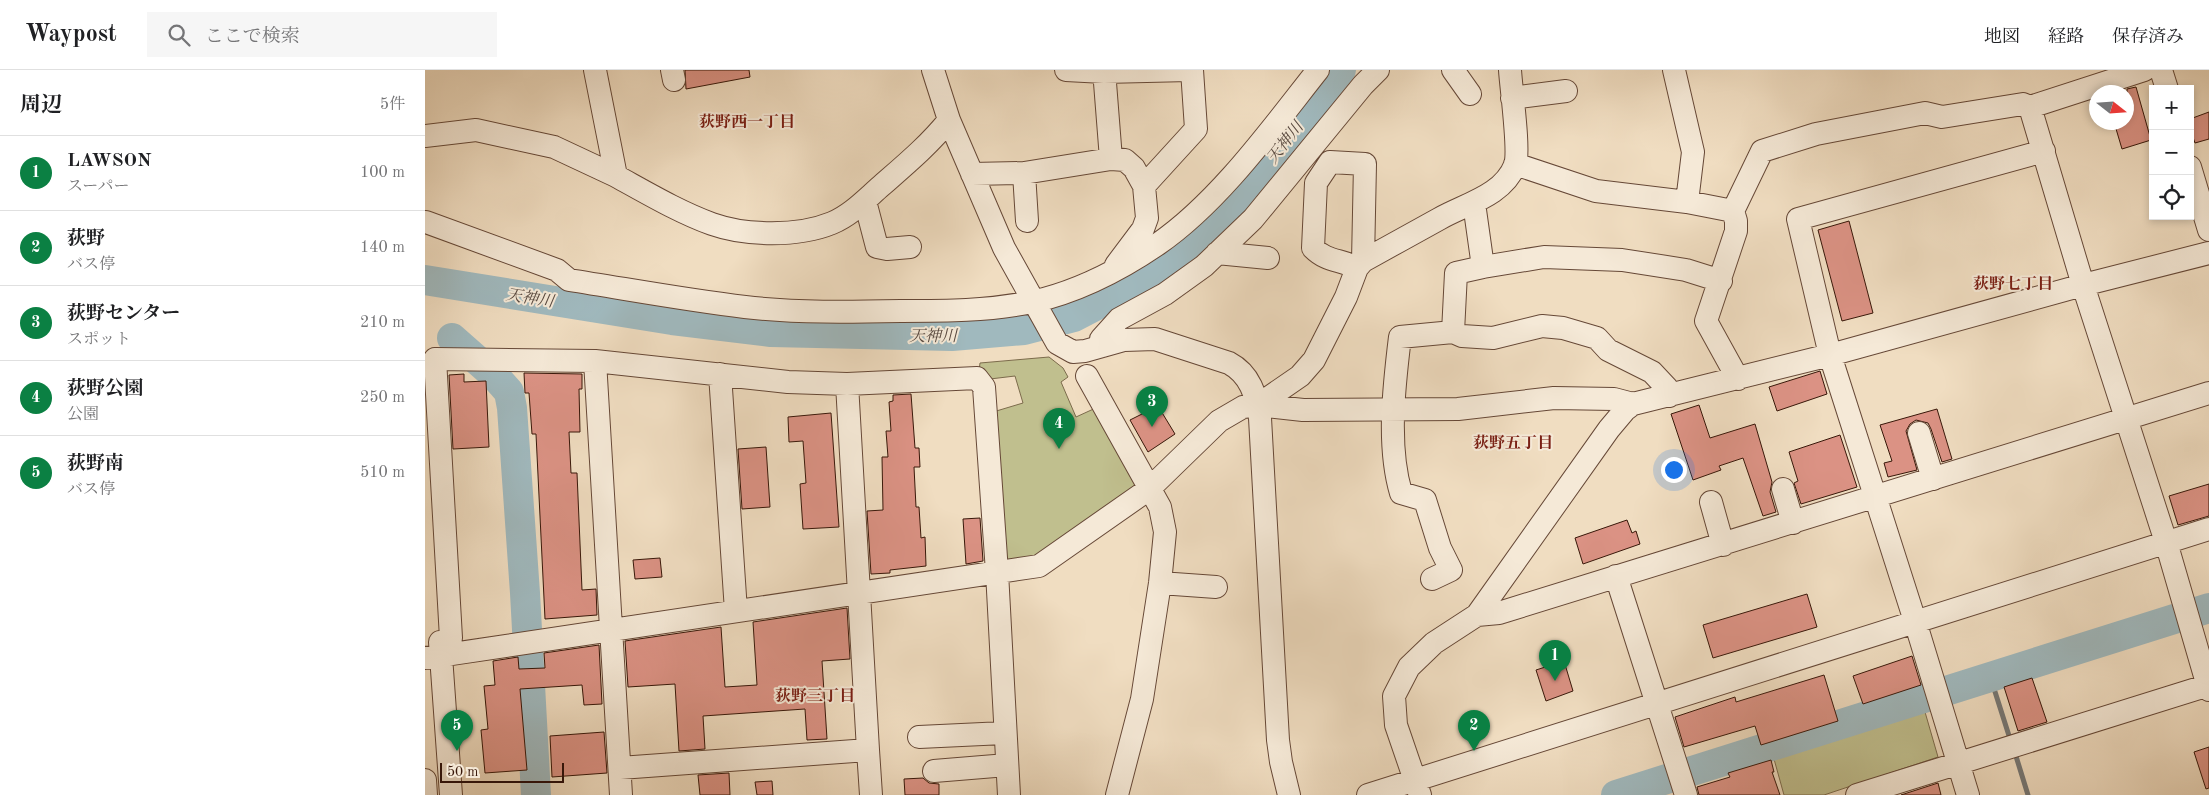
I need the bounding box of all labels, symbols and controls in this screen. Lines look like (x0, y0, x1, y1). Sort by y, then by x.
search box (147, 12, 497, 57)
icon: search (165, 21, 193, 49)
text: Waypost (25, 23, 117, 47)
text: ここで検索 (205, 28, 300, 47)
text: 地図 (1984, 28, 2020, 46)
text: 経路 (2048, 28, 2084, 46)
text: 保存済み (2112, 28, 2184, 46)
north arrow (2089, 85, 2134, 130)
map controls (2149, 85, 2194, 220)
button: + (2149, 85, 2194, 130)
text: 周辺 (20, 95, 62, 116)
text: 5件 (380, 97, 405, 113)
district label: 荻野西一丁目 (699, 113, 795, 131)
water label: 天神川 (1263, 117, 1308, 167)
button: − (2149, 130, 2194, 175)
text: LAWSON (67, 152, 152, 171)
text: 1 (31, 165, 41, 181)
text: 100 m (360, 165, 405, 181)
button: locate (2149, 175, 2194, 220)
text: スーパー (67, 179, 129, 195)
text: 荻野 (67, 230, 105, 249)
text: 2 (31, 240, 41, 256)
text: 140 m (360, 240, 405, 256)
text: バス停 (67, 257, 115, 273)
district label: 荻野七丁目 (1973, 275, 2053, 293)
water label: 天神川 (505, 285, 557, 311)
text: 荻野センター (67, 305, 180, 324)
text: 3 (31, 315, 41, 331)
text: 210 m (360, 315, 405, 331)
water label: 天神川 (909, 327, 959, 345)
text: スポット (67, 332, 131, 348)
text: 荻野公園 (67, 380, 143, 399)
pin: 3 (1136, 386, 1168, 427)
text: 4 (31, 390, 41, 406)
text: 250 m (360, 390, 405, 406)
text: 公園 (67, 407, 99, 423)
pin: 4 (1043, 408, 1075, 449)
district label: 荻野五丁目 (1473, 434, 1553, 452)
text: 荻野南 (67, 455, 124, 474)
your location (1661, 457, 1687, 483)
text: 5 (31, 465, 41, 481)
text: 510 m (360, 465, 405, 481)
text: バス停 (67, 482, 115, 498)
pin: 1 (1539, 640, 1571, 681)
district label: 荻野三丁目 (775, 687, 855, 705)
pin: 5 (441, 710, 473, 751)
pin: 2 (1458, 710, 1490, 751)
scale bar (440, 760, 564, 783)
text: 50 m (447, 765, 478, 779)

